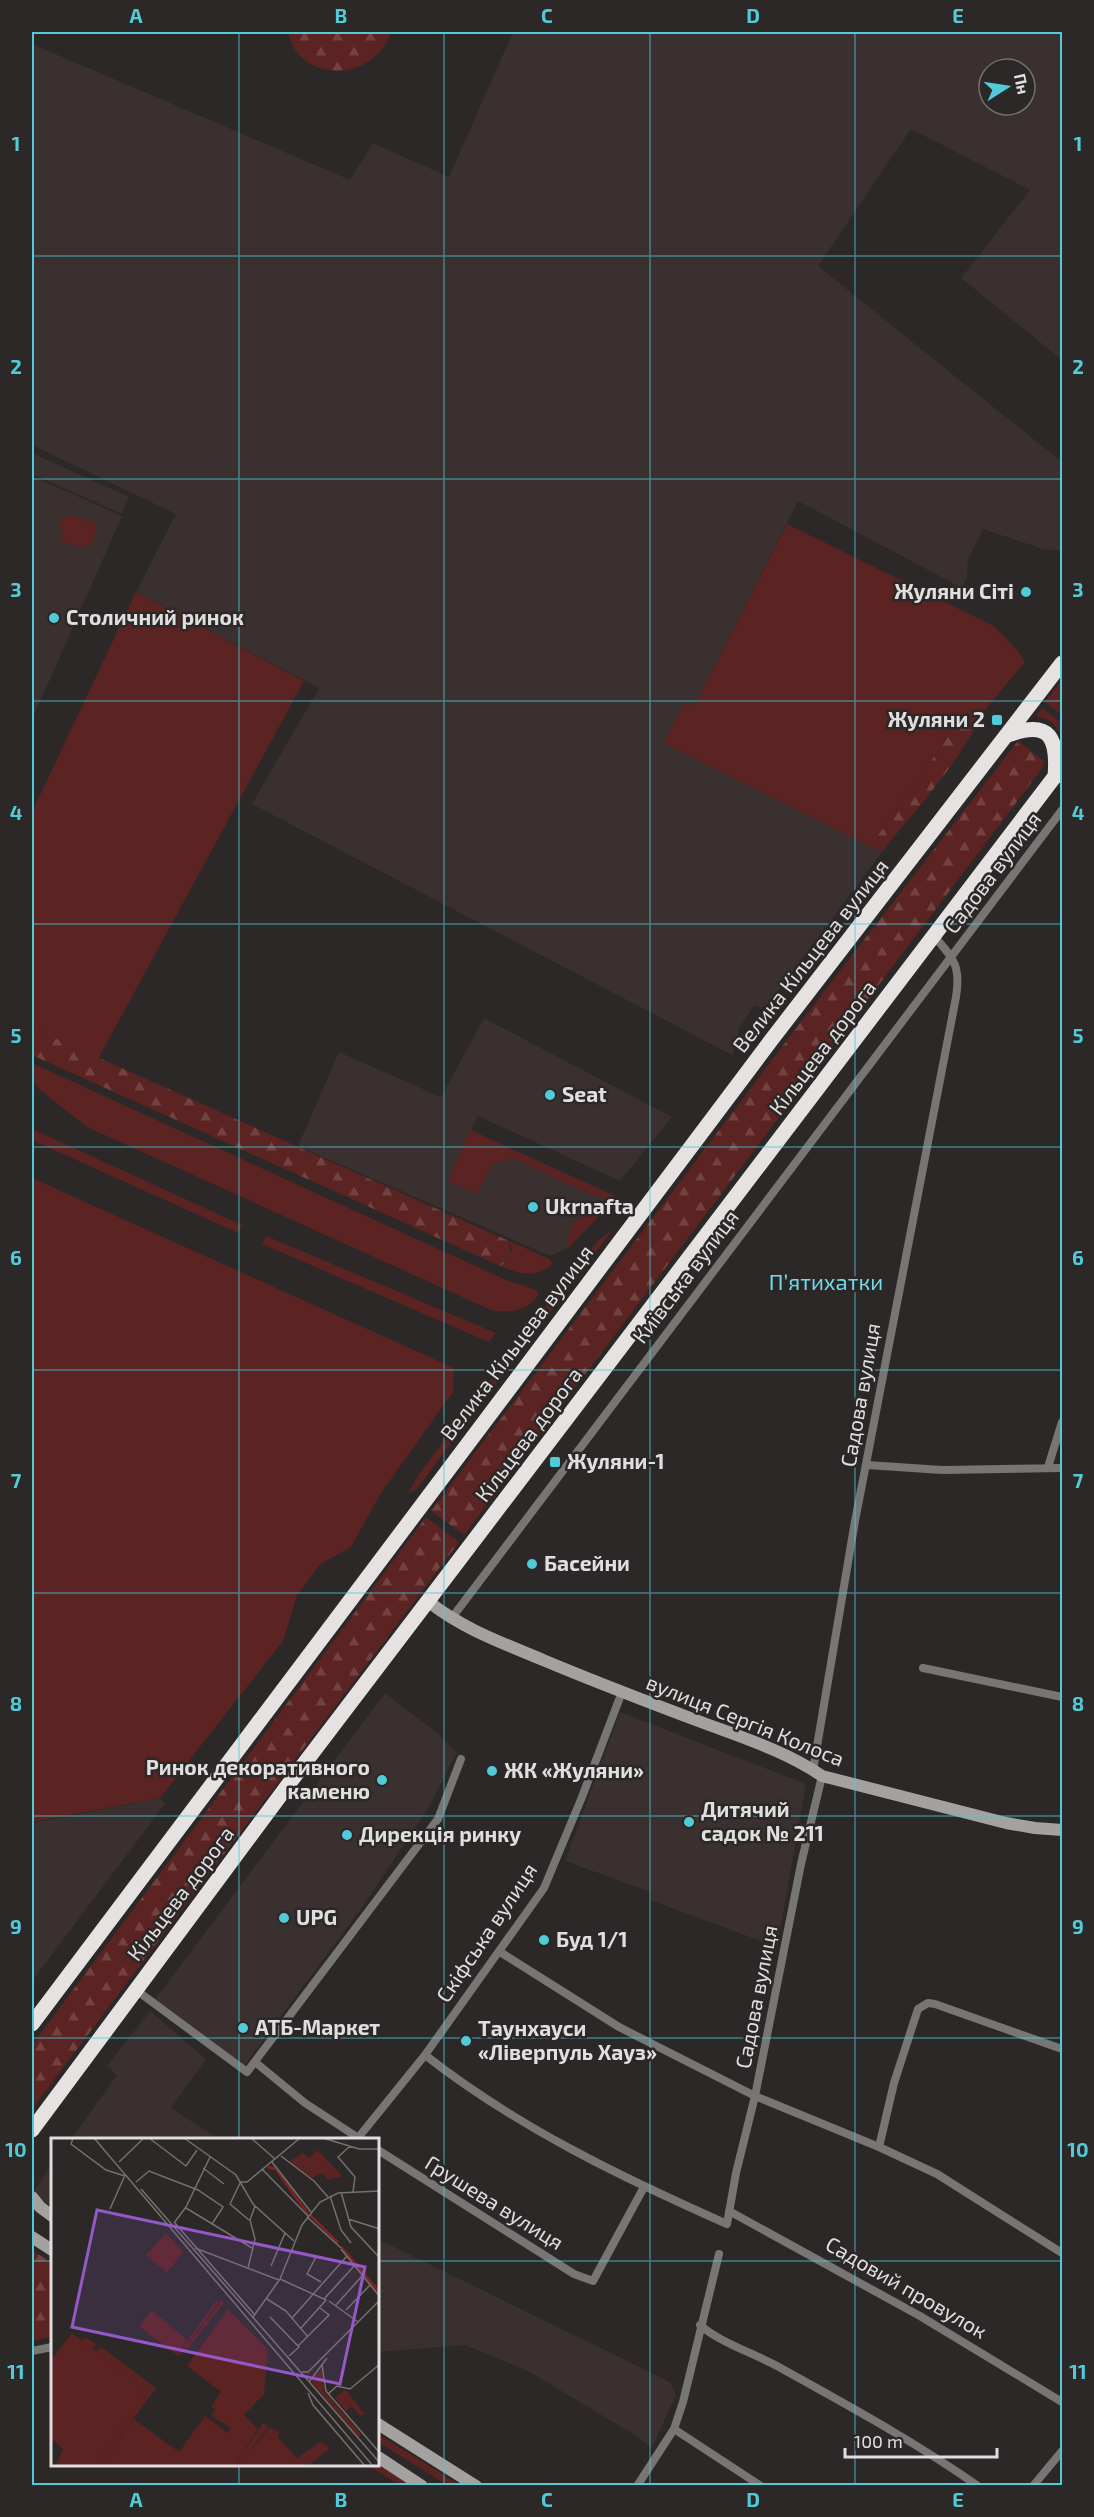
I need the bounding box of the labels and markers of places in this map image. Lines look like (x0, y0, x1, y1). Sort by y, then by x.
place label: Жуляни Сіті (894, 578, 1014, 603)
marker: Жуляни Сіті (1019, 585, 1033, 599)
place label: Столичний ринок (66, 604, 244, 629)
marker: Столичний ринок (47, 611, 61, 625)
place label: Жуляни 2 (888, 706, 985, 731)
marker: Жуляни 2 (990, 713, 1004, 727)
place label: Seat (562, 1081, 607, 1106)
marker: Seat (543, 1088, 557, 1102)
place label: Ukrnafta (545, 1193, 634, 1218)
marker: Ukrnafta (526, 1200, 540, 1214)
place label: Жуляни-1 (567, 1448, 665, 1473)
marker: Жуляни-1 (548, 1455, 562, 1469)
place label: Басейни (544, 1550, 630, 1575)
marker: Басейни (525, 1557, 539, 1571)
place label: Ринок декоративного каменю (146, 1754, 370, 1803)
place label: ЖК «Жуляни» (504, 1757, 644, 1782)
marker: ЖК «Жуляни» (485, 1764, 499, 1778)
marker: Ринок декоративного каменю (375, 1773, 389, 1787)
place label: Дитячий садок № 211 (701, 1796, 824, 1845)
marker: Дитячий садок № 211 (682, 1815, 696, 1829)
place label: Дирекція ринку (359, 1821, 521, 1846)
marker: Дирекція ринку (340, 1828, 354, 1842)
place label: UPG (296, 1904, 337, 1929)
marker: UPG (277, 1911, 291, 1925)
place label: Буд 1/1 (556, 1926, 628, 1951)
marker: Буд 1/1 (537, 1933, 551, 1947)
place label: АТБ-Маркет (255, 2014, 380, 2039)
place label: Таунхауси «Ліверпуль Хауз» (478, 2015, 657, 2064)
marker: АТБ-Маркет (236, 2021, 250, 2035)
marker: Таунхауси «Ліверпуль Хауз» (459, 2034, 473, 2048)

